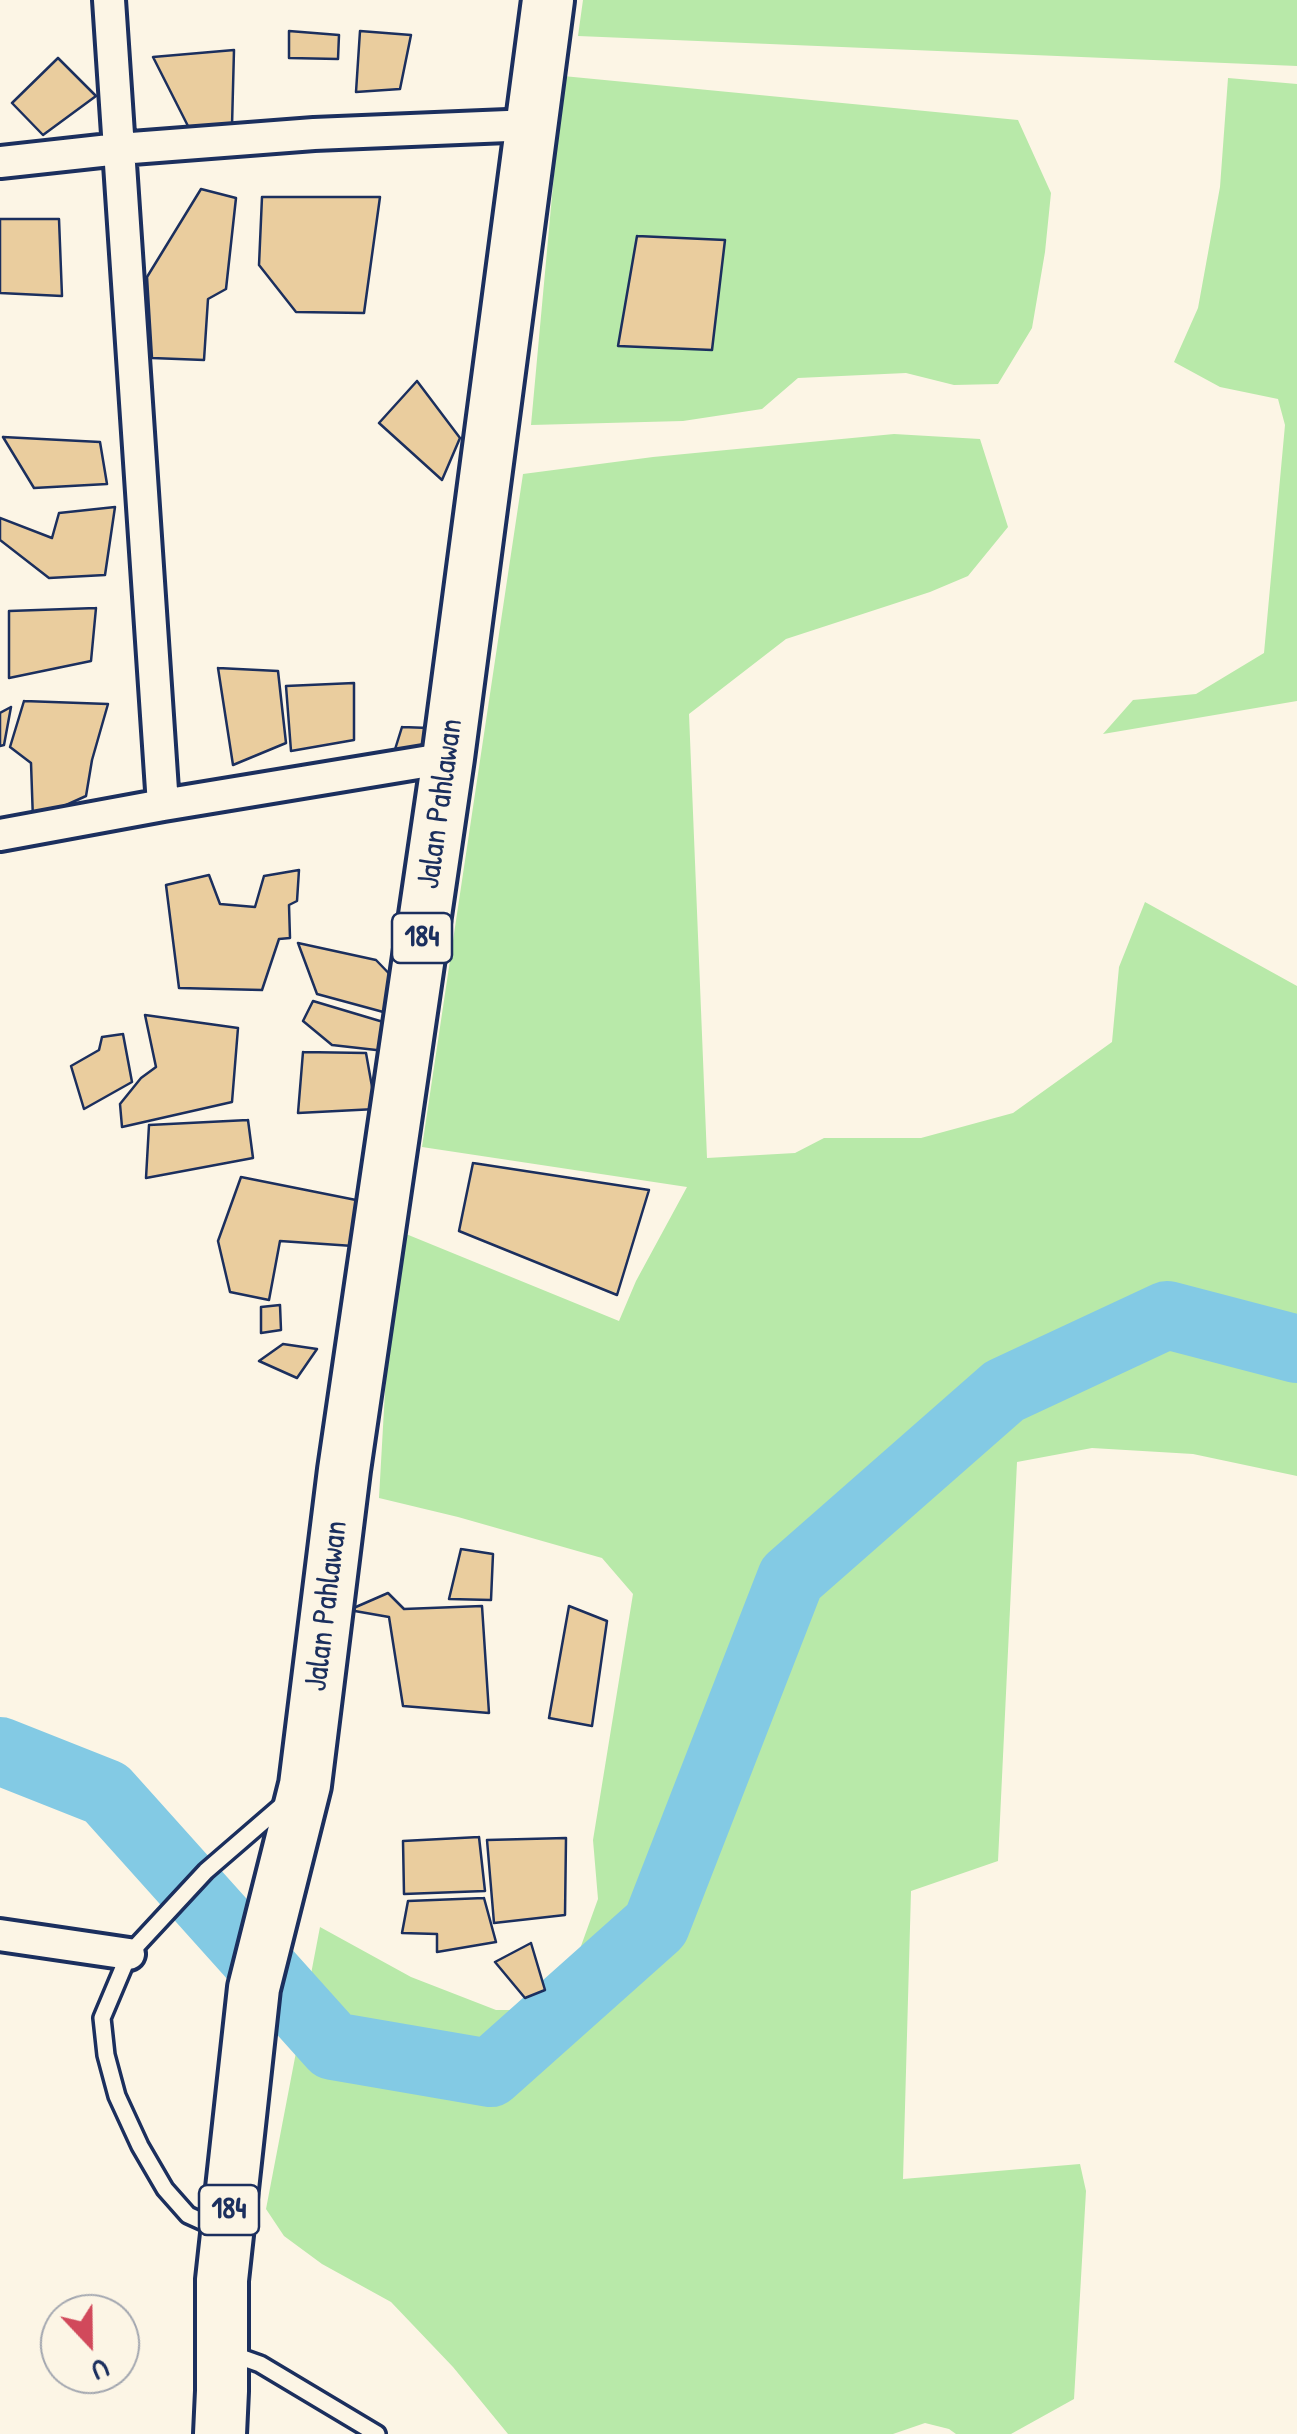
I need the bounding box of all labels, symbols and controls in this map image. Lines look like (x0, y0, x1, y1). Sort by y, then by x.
street label: Jalan Pahlawan (410, 716, 472, 892)
road number: 184 (392, 913, 452, 963)
street label: Jalan Pahlawan (297, 1519, 357, 1693)
road number: 184 (199, 2185, 259, 2235)
north arrow (40, 2294, 140, 2394)
text: U (86, 2349, 115, 2390)

